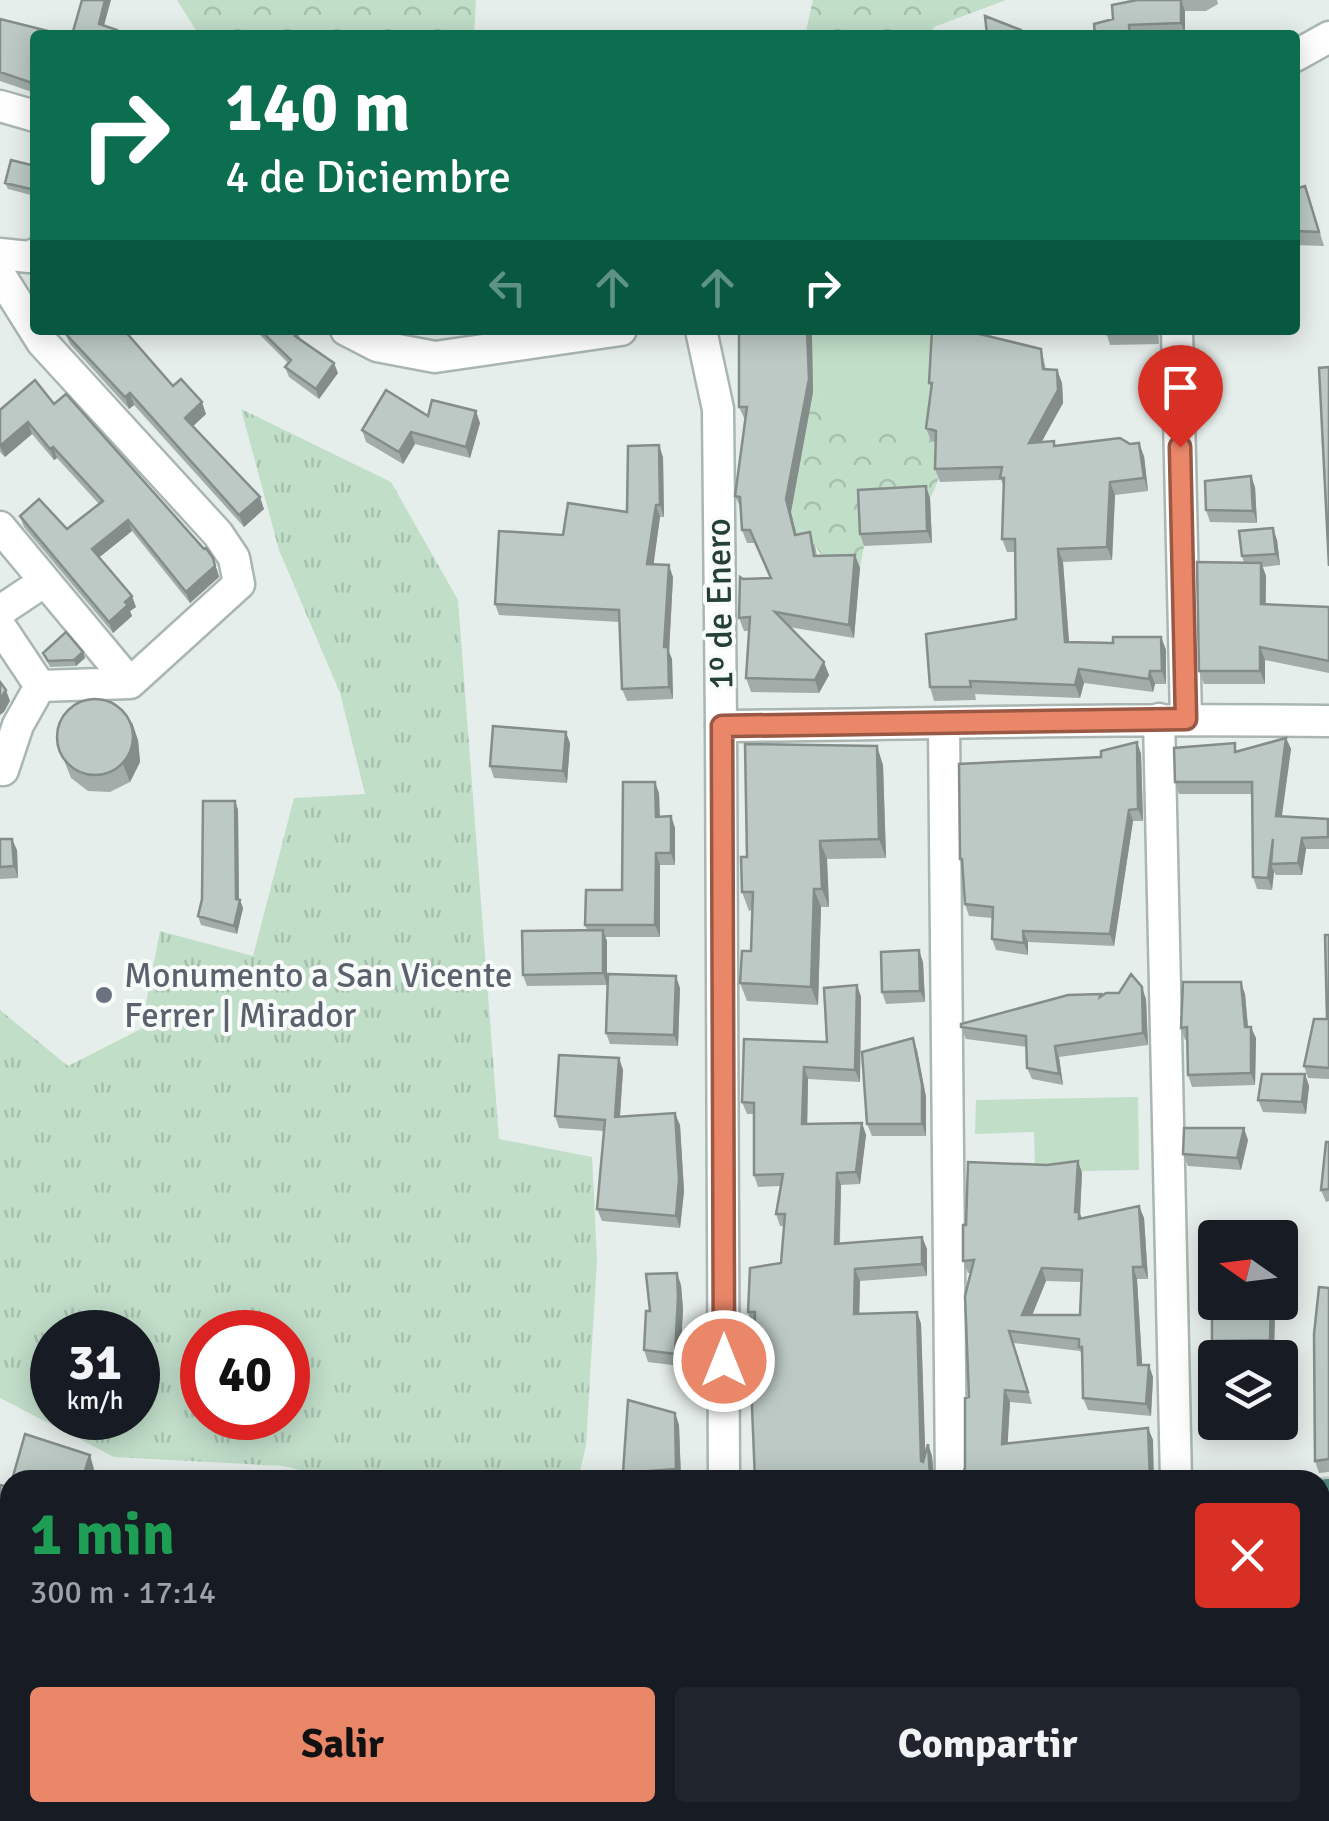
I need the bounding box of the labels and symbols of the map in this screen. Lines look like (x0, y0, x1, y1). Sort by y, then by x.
pin (1138, 345, 1223, 448)
street label: 1º de Enero (697, 518, 742, 690)
place label: Monumento a San Vicente Ferrer | Mirador (124, 954, 512, 1037)
marker: Monumento a San Vicente Ferrer | Mirador (93, 984, 115, 1006)
north arrow (1198, 1220, 1298, 1320)
position arrow (672, 1309, 776, 1413)
speed limit sign: 40 (180, 1310, 310, 1440)

